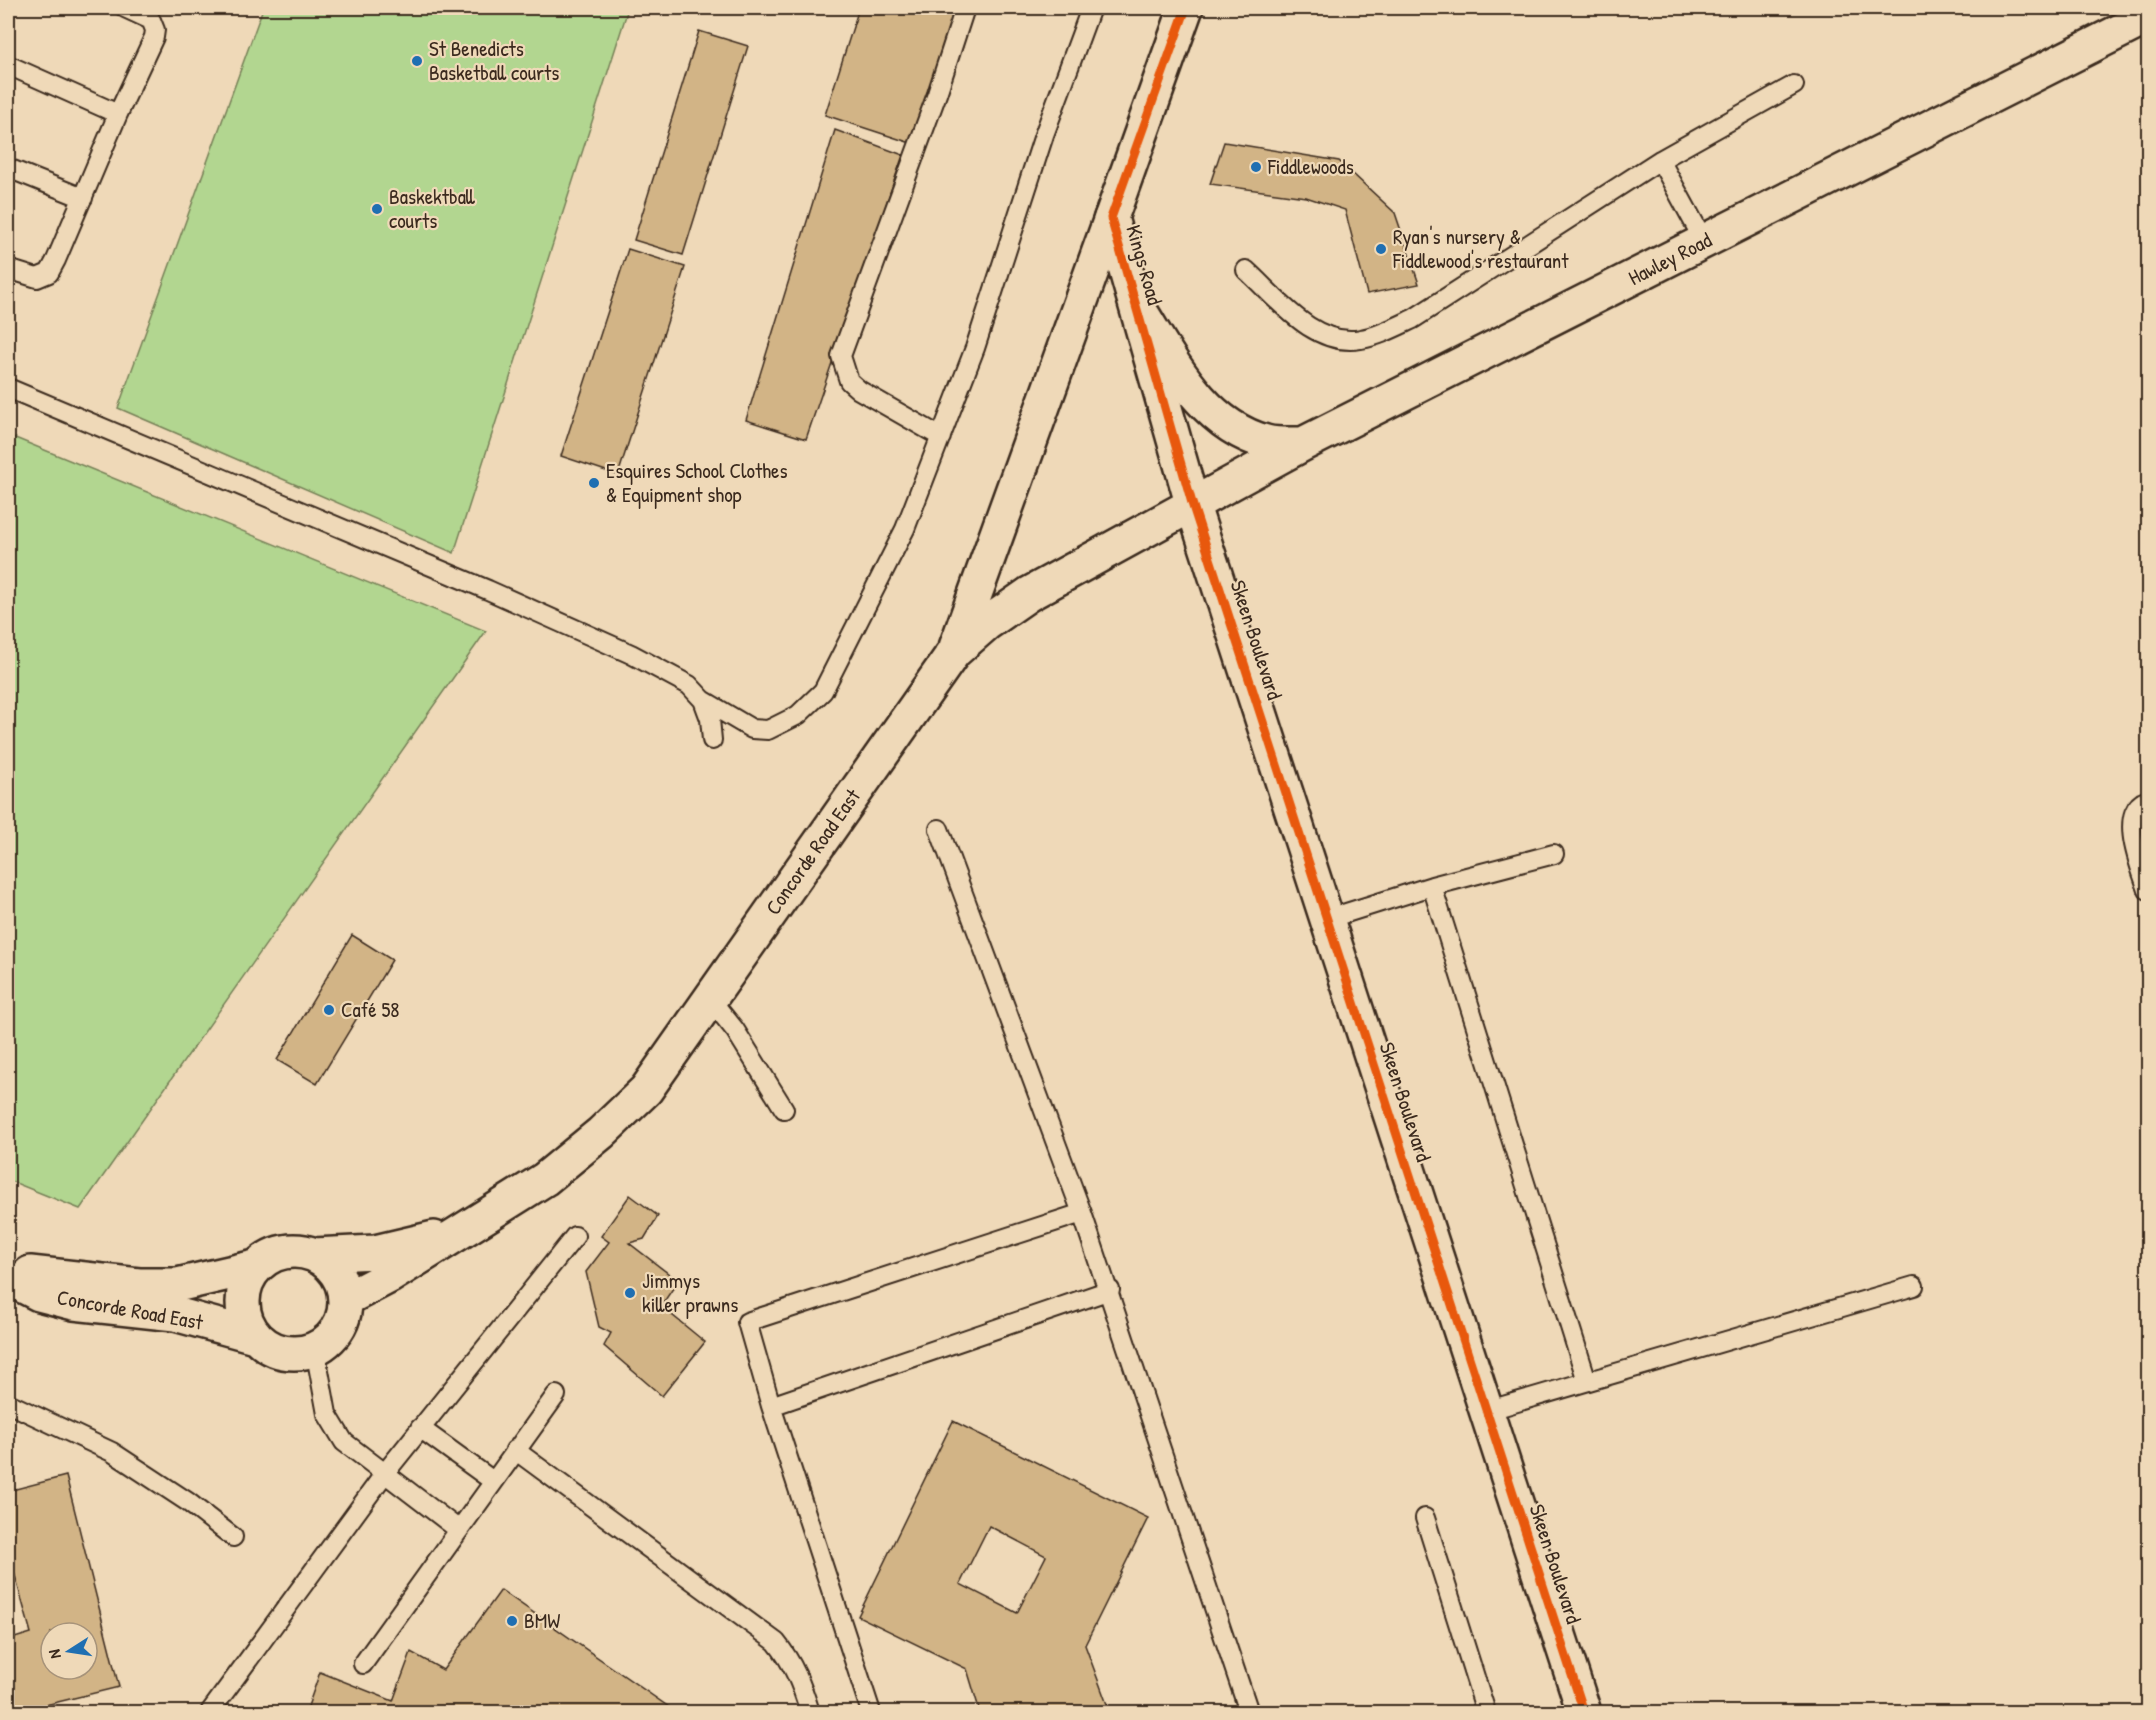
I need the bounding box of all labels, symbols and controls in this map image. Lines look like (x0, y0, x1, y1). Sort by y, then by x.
place label: St Benedicts Basketball courts (429, 34, 559, 87)
marker: St Benedicts Basketball courts (410, 54, 424, 68)
place label: Fiddlewoods (1267, 152, 1354, 181)
marker: Fiddlewoods (1249, 160, 1263, 174)
place label: Baskektball courts (389, 182, 476, 235)
marker: Baskektball courts (370, 202, 384, 216)
street label: Kings Road (1119, 222, 1170, 308)
place label: Ryan's nursery & Fiddlewood's restaurant (1392, 222, 1569, 275)
street label: Hawley Road (1623, 225, 1716, 292)
marker: Ryan's nursery & Fiddlewood's restaurant (1374, 242, 1388, 256)
place label: Esquires School Clothes & Equipment shop (606, 456, 788, 509)
marker: Esquires School Clothes & Equipment shop (587, 476, 601, 490)
street label: Skeen Boulevard (1224, 577, 1289, 703)
street label: Concorde Road East (758, 782, 867, 920)
place label: Café 58 (341, 995, 399, 1024)
marker: Café 58 (322, 1003, 336, 1017)
street label: Skeen Boulevard (1373, 1039, 1438, 1165)
place label: Jimmys killer prawns (642, 1266, 738, 1319)
street label: Concorde Road East (55, 1282, 206, 1337)
marker: Jimmys killer prawns (623, 1286, 637, 1300)
street label: Skeen Boulevard (1523, 1501, 1588, 1627)
place label: BMW (524, 1606, 560, 1635)
marker: BMW (505, 1614, 519, 1628)
north arrow (39, 1621, 99, 1681)
text: N (43, 1647, 66, 1661)

